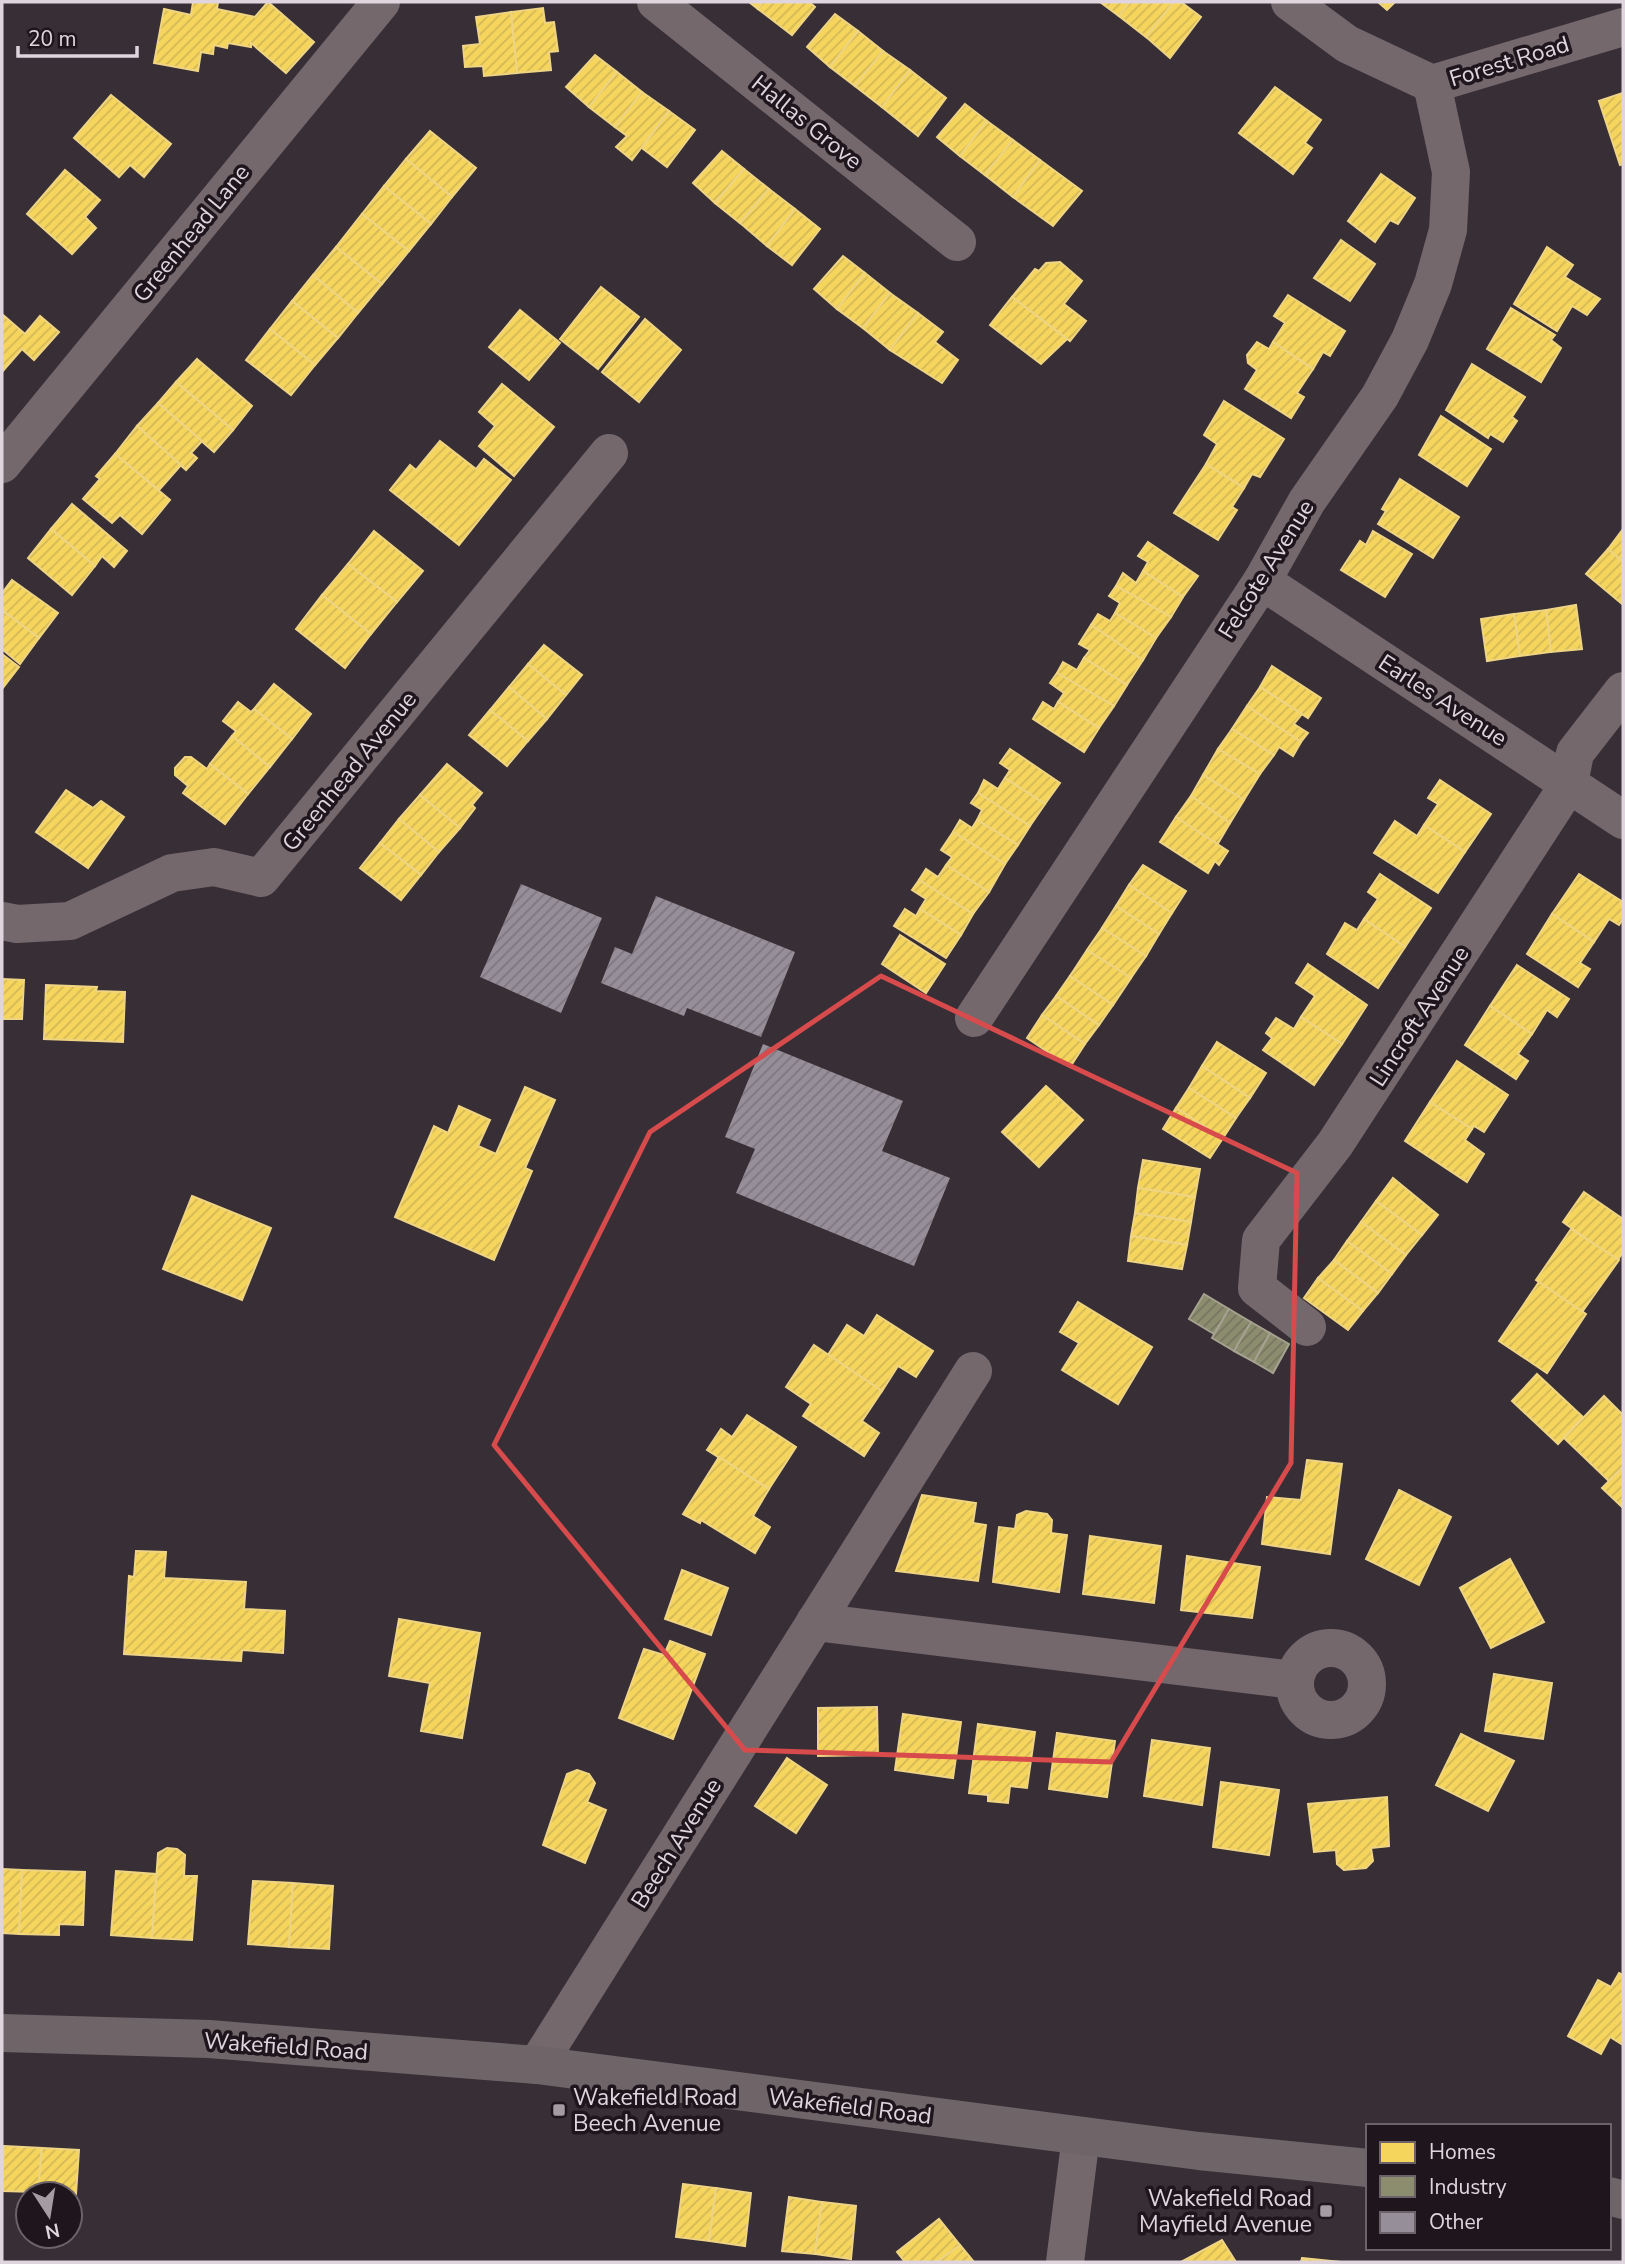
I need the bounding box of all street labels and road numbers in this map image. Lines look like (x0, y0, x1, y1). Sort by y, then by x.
street label: Forest Road (1445, 29, 1573, 94)
street label: Hallas Grove (745, 68, 868, 177)
street label: Greenhead Lane (126, 158, 257, 309)
street label: Felcote Avenue (1211, 494, 1322, 645)
street label: Earles Avenue (1372, 647, 1513, 754)
street label: Greenhead Avenue (275, 685, 424, 858)
street label: Lincroft Avenue (1362, 940, 1476, 1093)
street label: Beech Avenue (624, 1772, 729, 1914)
street label: Wakefield Road (203, 2025, 369, 2068)
street label: Wakefield Road (767, 2081, 933, 2132)

